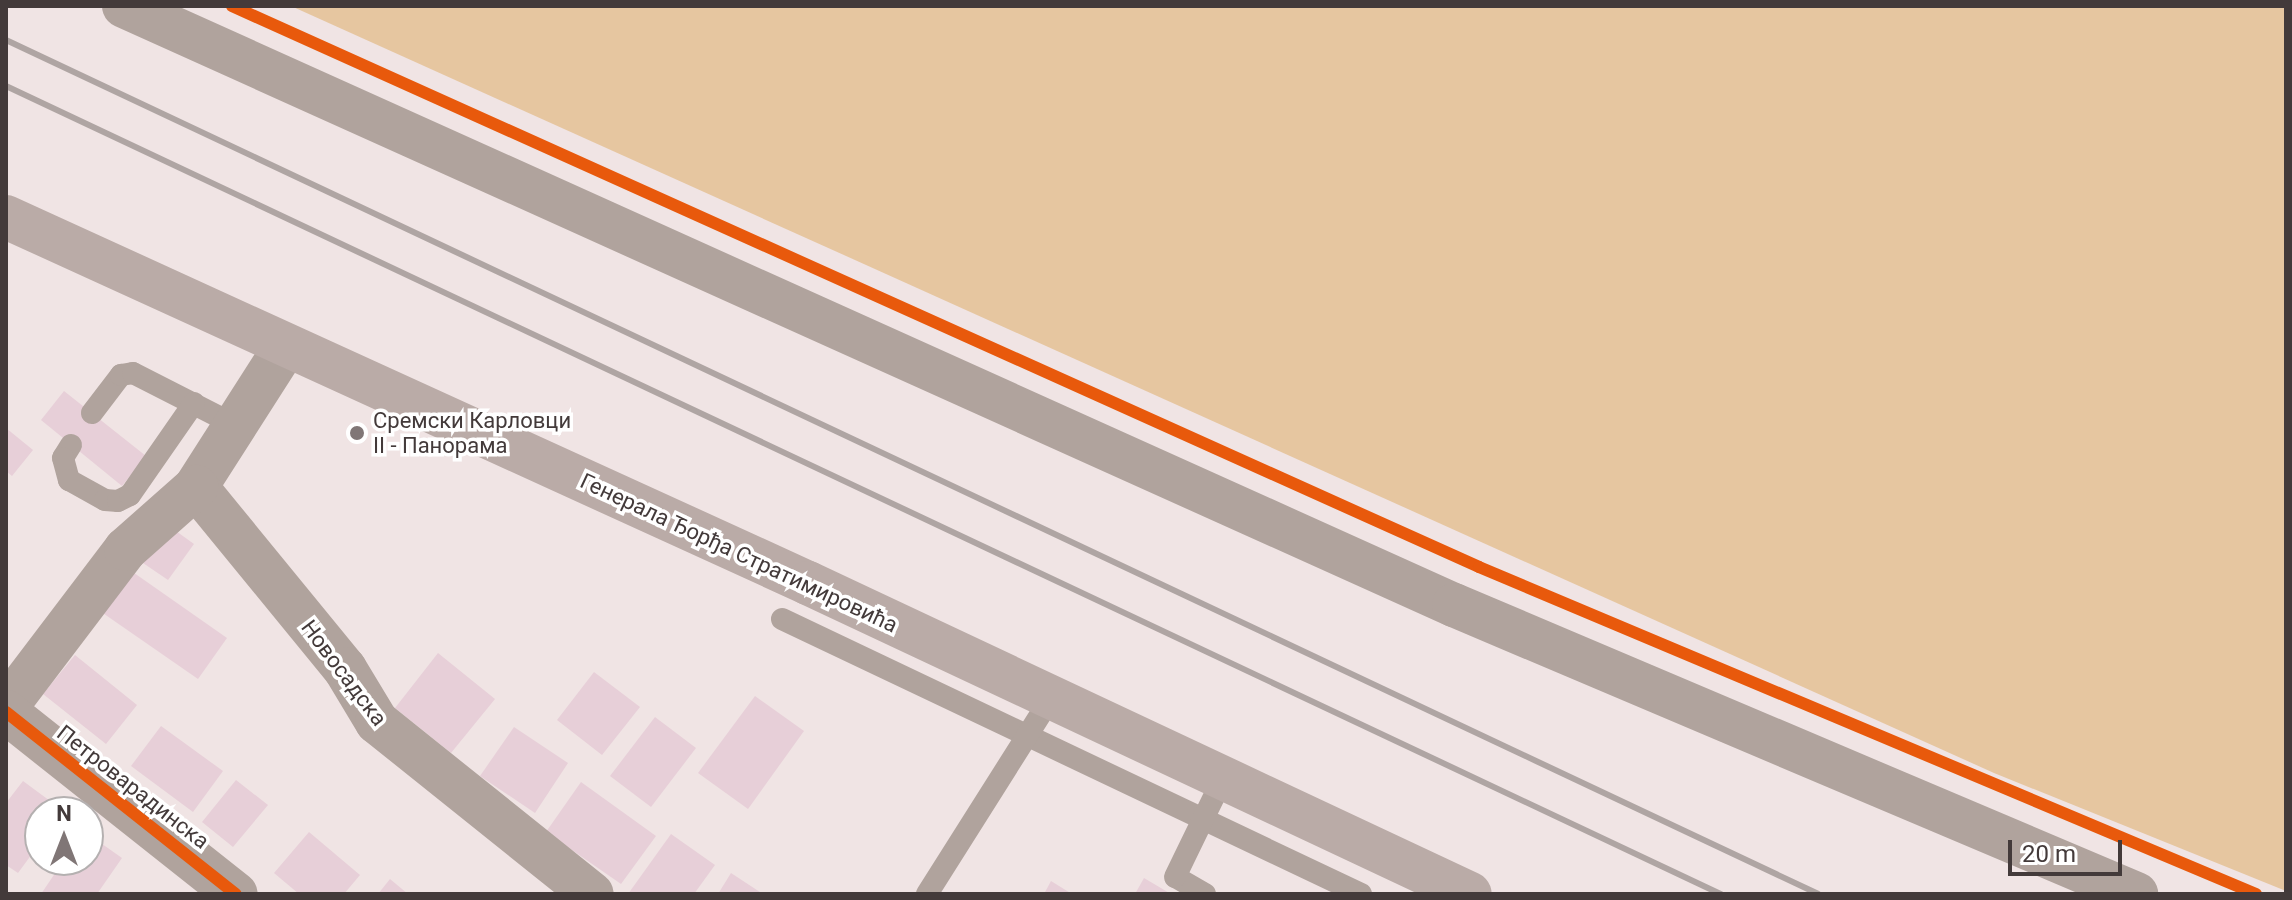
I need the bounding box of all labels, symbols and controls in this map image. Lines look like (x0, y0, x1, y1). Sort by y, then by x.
place label: Сремски Карловци II - Панорама (373, 407, 571, 458)
marker: Сремски Карловци II - Панорама (348, 424, 366, 442)
street label: Генерала Ђорђа Стратимировића (576, 468, 902, 638)
street label: Новосадска (296, 615, 392, 731)
street label: Петроварадинска (52, 719, 214, 855)
north arrow (24, 796, 104, 876)
text: N (56, 801, 72, 826)
scale bar (2012, 824, 2126, 874)
text: 20 m (2022, 840, 2076, 868)

